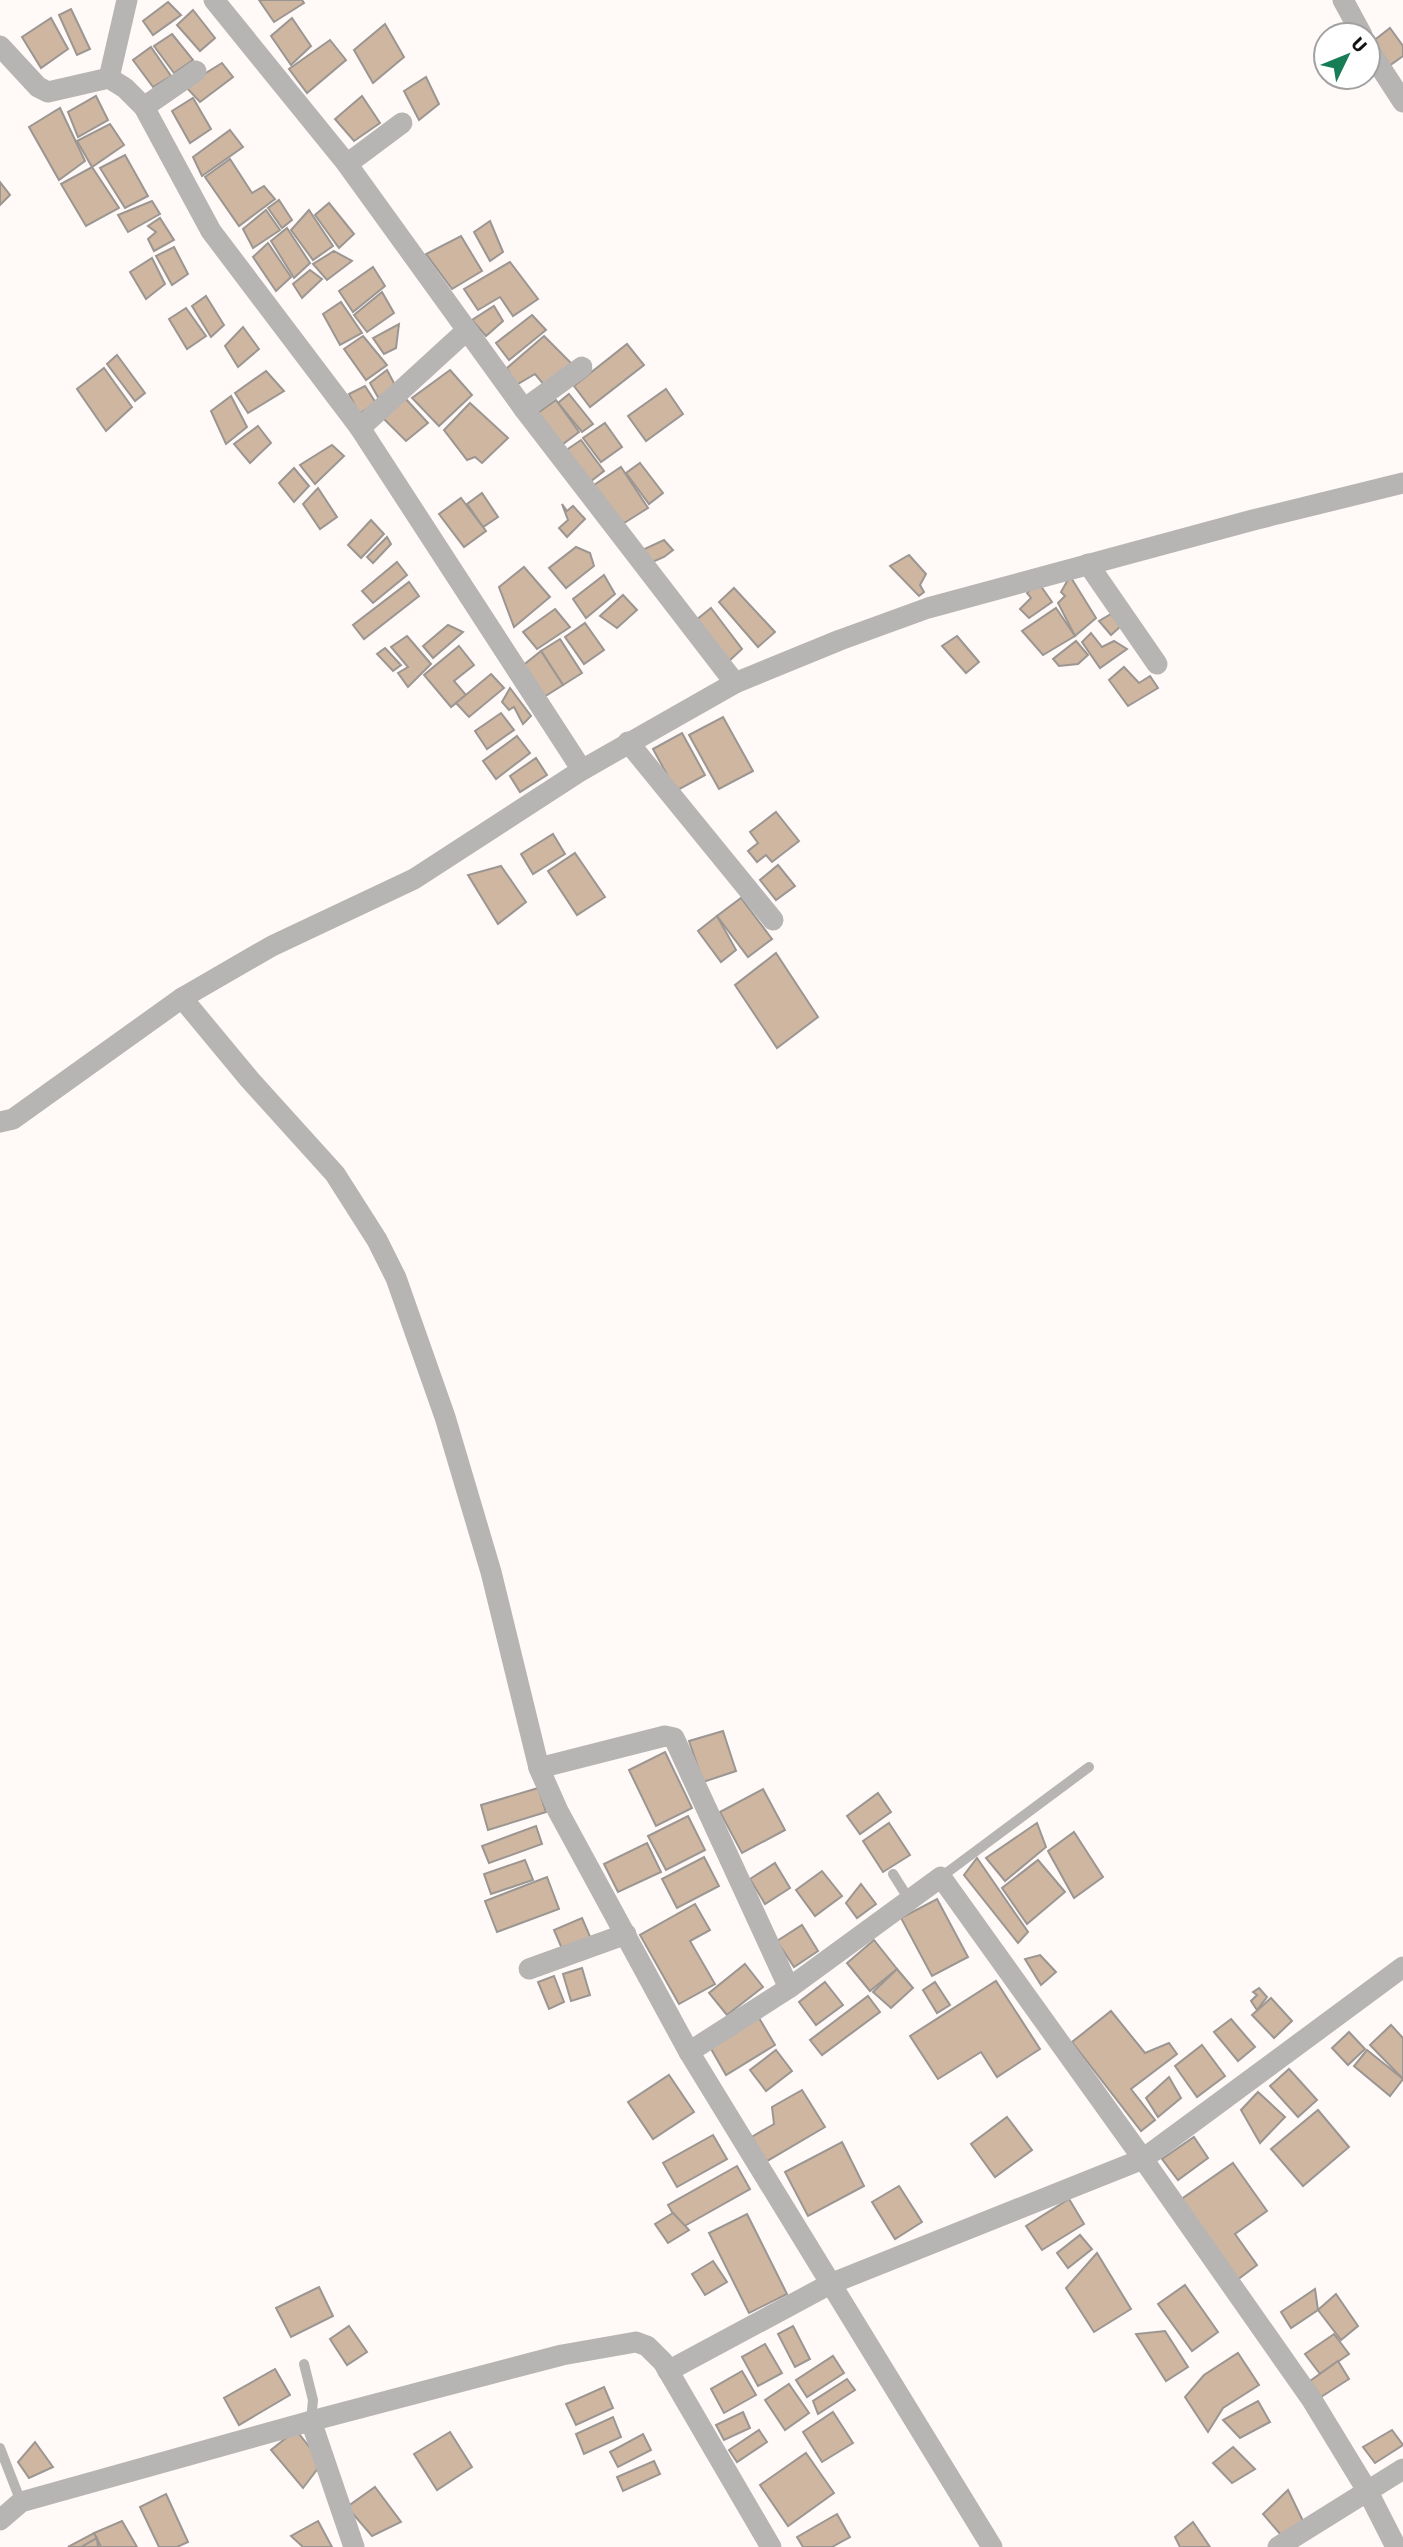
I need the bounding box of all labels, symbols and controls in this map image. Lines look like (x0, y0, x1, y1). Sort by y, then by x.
north arrow (1312, 21, 1382, 91)
text: U (1346, 32, 1372, 58)

